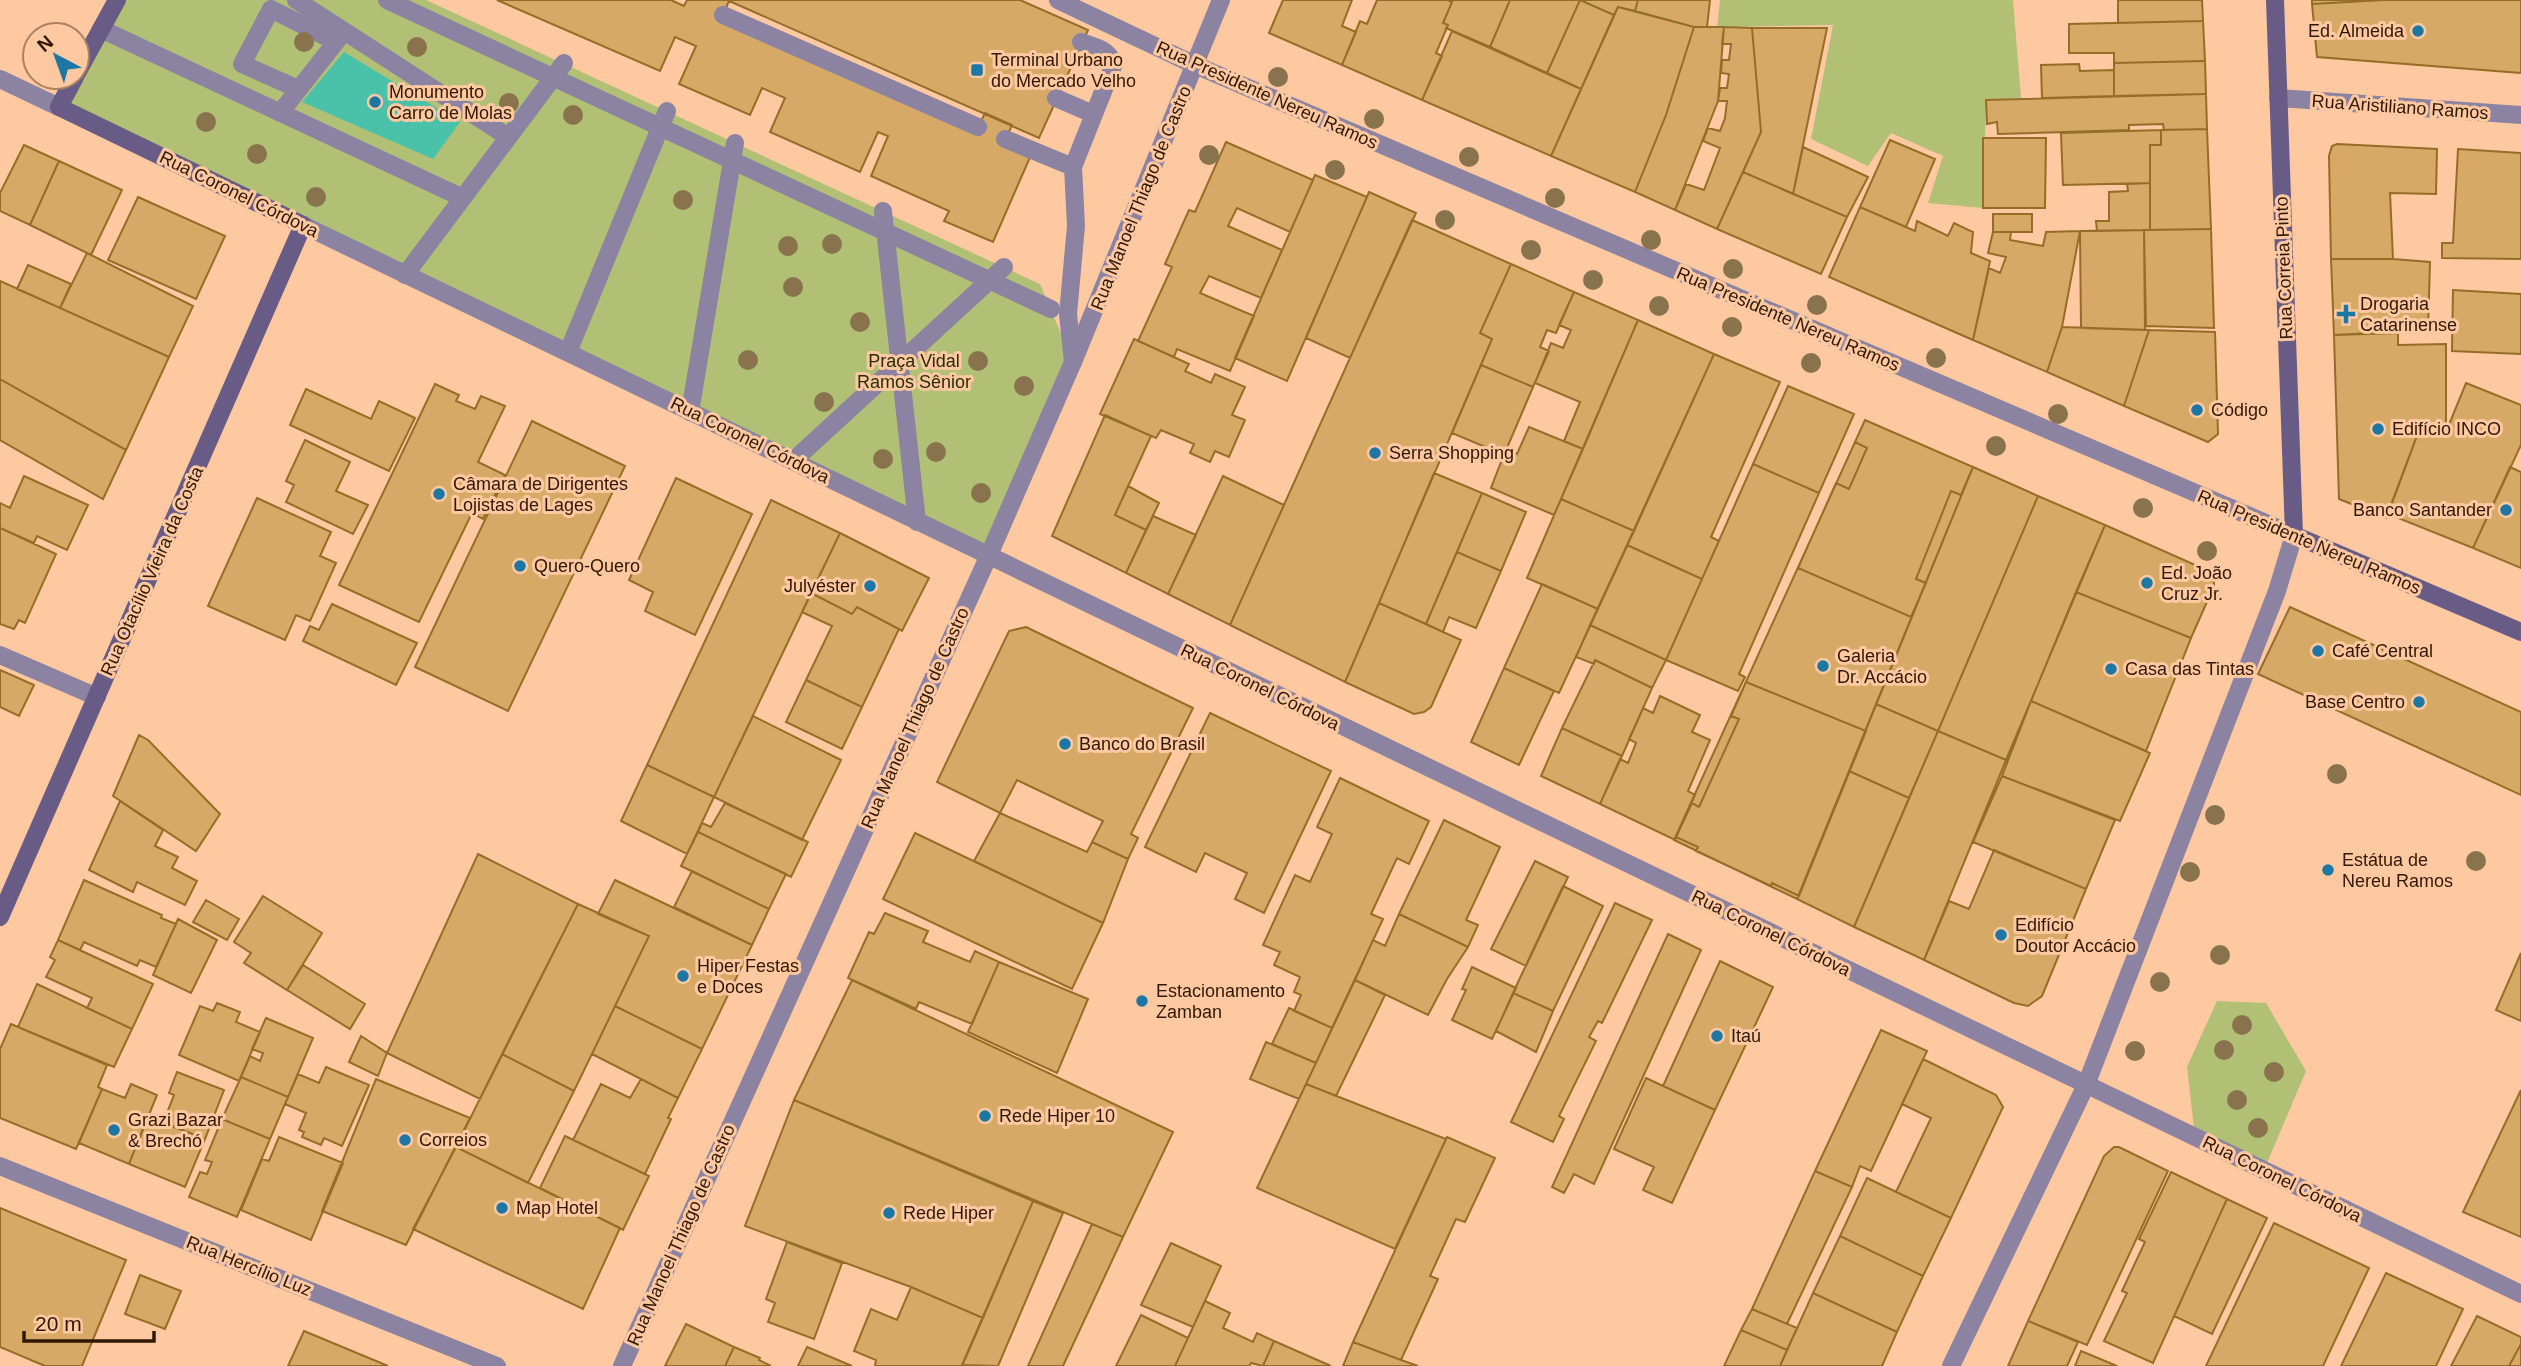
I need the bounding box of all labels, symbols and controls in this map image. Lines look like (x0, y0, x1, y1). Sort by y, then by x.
north arrow (21, 21, 91, 91)
place label: Ed. Almeida (2308, 21, 2405, 41)
marker: Ed. Almeida (2410, 23, 2426, 39)
text: N (33, 31, 57, 56)
street label: Rua Presidente Nereu Ramos (1153, 37, 1381, 153)
place label: Terminal Urbano do Mercado Velho (991, 50, 1136, 91)
marker: Terminal Urbano do Mercado Velho (969, 62, 985, 78)
place label: Monumento Carro de Molas (389, 82, 512, 123)
street label: Rua Manoel Thiago de Castro (1087, 83, 1195, 313)
street label: Rua Aristiliano Ramos (2311, 91, 2489, 123)
marker: Monumento Carro de Molas (367, 94, 383, 110)
street label: Rua Coronel Córdova (156, 147, 323, 242)
street label: Rua Correia Pinto (2272, 196, 2296, 340)
street label: Rua Presidente Nereu Ramos (1674, 263, 1902, 375)
place label: Drogaria Catarinense (2360, 294, 2457, 335)
marker: Drogaria Catarinense (2338, 306, 2354, 322)
park label: Praça Vidal Ramos Sênior (857, 351, 971, 392)
street label: Rua Coronel Córdova (667, 393, 834, 488)
place label: Código (2211, 400, 2268, 420)
marker: Código (2189, 402, 2205, 418)
place label: Edifício INCO (2392, 419, 2501, 439)
marker: Edifício INCO (2370, 421, 2386, 437)
place label: Serra Shopping (1389, 443, 1514, 463)
marker: Serra Shopping (1367, 445, 1383, 461)
street label: Rua Otacílio Vieira da Costa (97, 462, 208, 679)
place label: Câmara de Dirigentes Lojistas de Lages (453, 474, 628, 515)
marker: Câmara de Dirigentes Lojistas de Lages (431, 486, 447, 502)
street label: Rua Presidente Nereu Ramos (2195, 486, 2423, 598)
place label: Banco Santander (2353, 500, 2492, 520)
marker: Banco Santander (2498, 502, 2514, 518)
place label: Quero-Quero (534, 556, 640, 576)
marker: Quero-Quero (512, 558, 528, 574)
place label: Ed. João Cruz Jr. (2161, 563, 2232, 604)
marker: Ed. João Cruz Jr. (2139, 575, 2155, 591)
place label: Julyéster (784, 576, 856, 596)
marker: Julyéster (862, 578, 878, 594)
street label: Rua Manoel Thiago de Castro (857, 604, 973, 832)
street label: Rua Coronel Córdova (1177, 640, 1344, 735)
place label: Café Central (2332, 641, 2433, 661)
marker: Café Central (2310, 643, 2326, 659)
place label: Galeria Dr. Accácio (1837, 646, 1927, 687)
marker: Galeria Dr. Accácio (1815, 658, 1831, 674)
place label: Casa das Tintas (2125, 659, 2254, 679)
marker: Casa das Tintas (2103, 661, 2119, 677)
place label: Base Centro (2305, 692, 2405, 712)
marker: Base Centro (2411, 694, 2427, 710)
place label: Banco do Brasil (1079, 734, 1205, 754)
marker: Banco do Brasil (1057, 736, 1073, 752)
place label: Estátua de Nereu Ramos (2342, 850, 2453, 891)
marker: Estátua de Nereu Ramos (2320, 862, 2336, 878)
street label: Rua Coronel Córdova (1688, 886, 1855, 981)
place label: Edifício Doutor Accácio (2015, 915, 2136, 956)
marker: Edifício Doutor Accácio (1993, 927, 2009, 943)
place label: Hiper Festas e Doces (697, 956, 799, 997)
marker: Hiper Festas e Doces (675, 968, 691, 984)
place label: Estacionamento Zamban (1156, 981, 1285, 1022)
marker: Estacionamento Zamban (1134, 993, 1150, 1009)
place label: Itaú (1731, 1026, 1761, 1046)
marker: Itaú (1709, 1028, 1725, 1044)
place label: Rede Hiper 10 (999, 1106, 1115, 1126)
marker: Rede Hiper 10 (977, 1108, 993, 1124)
place label: Grazi Bazar & Brechó (128, 1110, 223, 1151)
street label: Rua Manoel Thiago de Castro (623, 1121, 739, 1349)
marker: Grazi Bazar & Brechó (106, 1122, 122, 1138)
place label: Correios (419, 1130, 487, 1150)
marker: Correios (397, 1132, 413, 1148)
street label: Rua Coronel Córdova (2199, 1132, 2366, 1227)
place label: Map Hotel (516, 1198, 598, 1218)
marker: Map Hotel (494, 1200, 510, 1216)
place label: Rede Hiper (903, 1203, 994, 1223)
marker: Rede Hiper (881, 1205, 897, 1221)
street label: Rua Hercílio Luz (184, 1232, 314, 1300)
scale bar (24, 1300, 154, 1344)
text: 20 m (35, 1312, 82, 1335)

